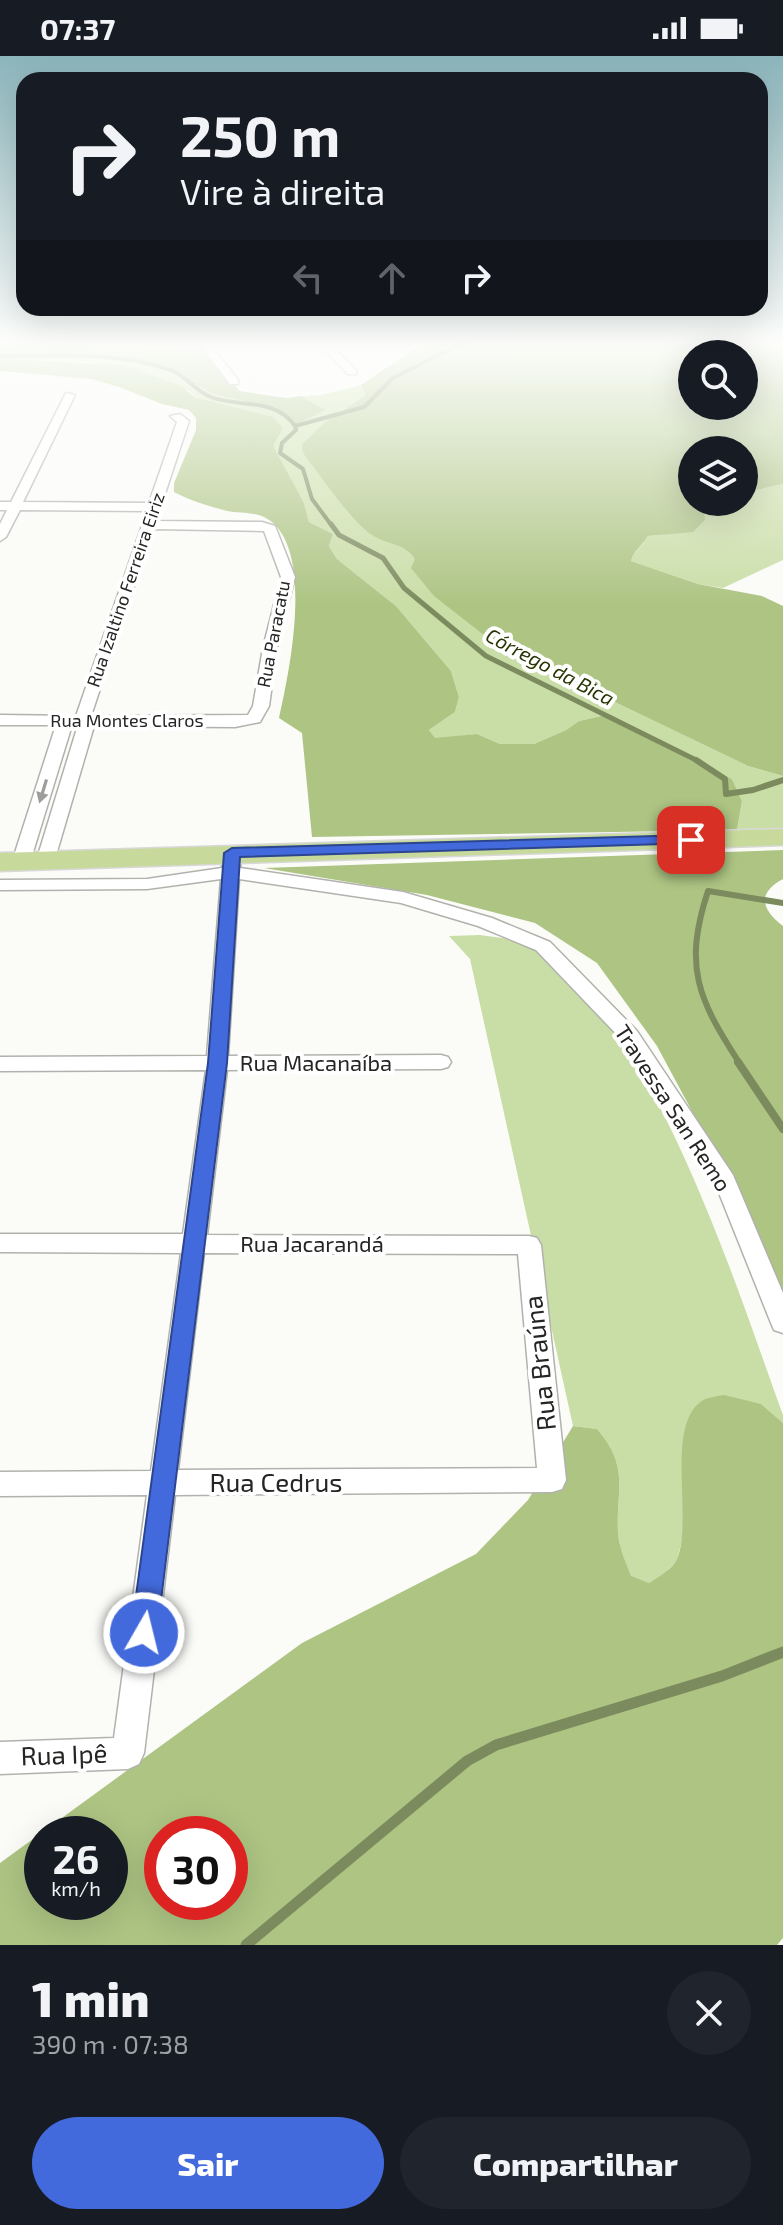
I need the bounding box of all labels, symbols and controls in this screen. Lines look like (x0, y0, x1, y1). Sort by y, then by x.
text: 07:37 (40, 10, 115, 46)
text: 250 m (180, 101, 340, 168)
icon: right (48, 104, 152, 208)
text: Vire à direita (180, 169, 385, 212)
icon: left (286, 256, 330, 300)
icon: ahead (370, 256, 414, 300)
icon: right (454, 256, 498, 300)
map controls (678, 340, 758, 516)
button: search (678, 340, 758, 420)
button: layers (678, 436, 758, 516)
street label: Rua Izaltino Ferreira Eiriz (81, 490, 169, 690)
street label: Rua Paracatu (252, 578, 294, 689)
water label: Córrego da Bica (482, 622, 619, 710)
street label: Rua Montes Claros (50, 709, 204, 731)
one-way arrow (36, 780, 49, 804)
pin (657, 806, 725, 874)
icon: arrive (669, 818, 713, 862)
street label: Travessa San Remo (610, 1019, 737, 1196)
street label: Rua Macanaíba (240, 1049, 392, 1075)
street label: Rua Jacarandá (240, 1230, 384, 1256)
street label: Rua Braúna (516, 1294, 561, 1432)
street label: Rua Cedrus (209, 1466, 343, 1497)
position arrow (102, 1591, 186, 1675)
street label: Rua Ipê (20, 1736, 108, 1771)
speed limit sign: 30 (144, 1816, 248, 1920)
text: 26 (53, 1834, 99, 1882)
text: km/h (51, 1876, 101, 1900)
text: 1 min (32, 1969, 150, 2027)
button: close (667, 1971, 751, 2055)
text: 390 m · 07:38 (32, 2028, 189, 2059)
button: Sair (32, 2117, 384, 2209)
button: Compartilhar (400, 2117, 751, 2209)

